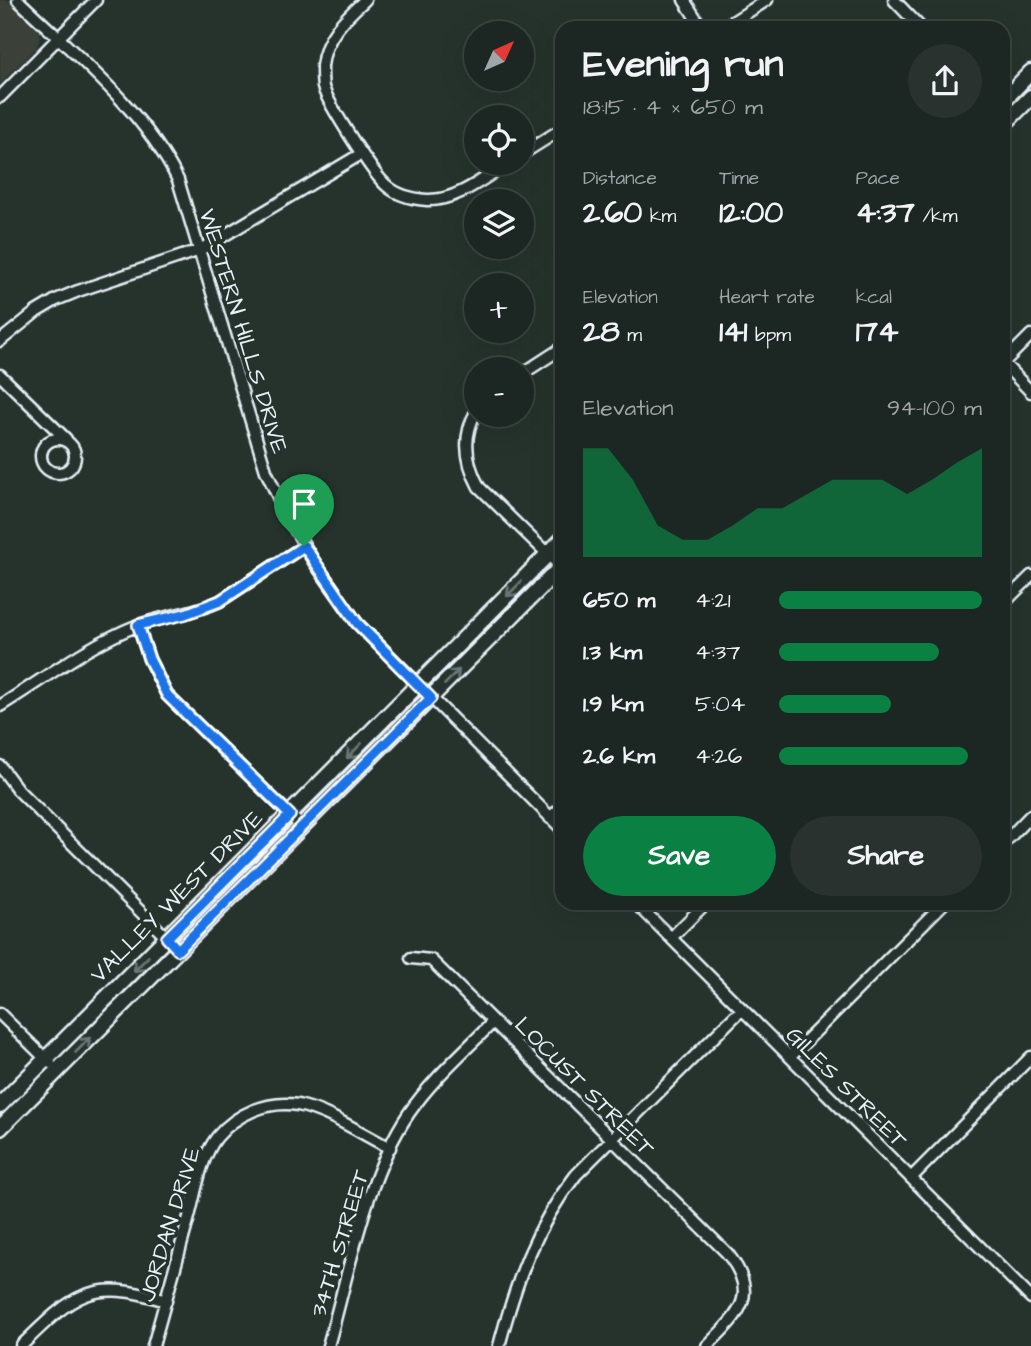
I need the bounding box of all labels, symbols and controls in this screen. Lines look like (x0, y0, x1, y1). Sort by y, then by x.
north arrow (464, 21, 534, 91)
map controls (464, 21, 534, 427)
text: Evening run (583, 39, 784, 91)
button: share (908, 44, 982, 118)
text: 18:15 · 4 × 650 m (583, 91, 763, 123)
button: locate (464, 105, 534, 175)
text: Distance (583, 165, 657, 192)
text: Time (719, 165, 759, 192)
text: Pace (856, 165, 900, 192)
button: layers (464, 189, 534, 259)
text: 2.60 (583, 192, 642, 234)
text: 12:00 (719, 192, 783, 234)
text: 4:37 (856, 192, 915, 234)
text: km (642, 203, 676, 230)
text: /km (915, 203, 958, 230)
street label: WESTERN HILLS DRIVE (191, 205, 296, 458)
button: + (464, 273, 534, 343)
text: Elevation (583, 284, 658, 311)
text: Heart rate (719, 284, 815, 311)
text: kcal (856, 284, 892, 311)
text: 28 (583, 311, 620, 353)
text: 141 (719, 311, 747, 353)
text: 174 (856, 311, 898, 353)
text: m (620, 322, 642, 349)
text: bpm (747, 322, 791, 349)
button: − (464, 357, 534, 427)
text: Elevation (583, 392, 674, 424)
text: 94–100 m (887, 392, 982, 424)
pin (274, 474, 334, 546)
icon: arrive (285, 485, 323, 523)
one-way arrow (505, 580, 522, 597)
text: 650 m (583, 584, 655, 616)
text: 4:21 (695, 584, 731, 616)
text: 1.3 km (583, 636, 642, 668)
text: 4:37 (695, 636, 740, 668)
one-way arrow (443, 669, 460, 686)
text: 1.9 km (583, 688, 644, 720)
text: 5:04 (695, 688, 745, 720)
text: 2.6 km (583, 740, 655, 772)
text: 4:26 (695, 740, 742, 772)
one-way arrow (345, 742, 362, 759)
street label: VALLEY WEST DRIVE (83, 803, 270, 990)
button: Save (583, 816, 776, 896)
button: Share (790, 816, 982, 896)
one-way arrow (133, 955, 150, 972)
street label: LOCUST STREET (507, 1010, 662, 1164)
street label: GILES STREET (778, 1020, 915, 1156)
one-way arrow (74, 1037, 91, 1054)
street label: JORDAN DRIVE (131, 1143, 209, 1306)
street label: 34TH STREET (302, 1165, 378, 1321)

